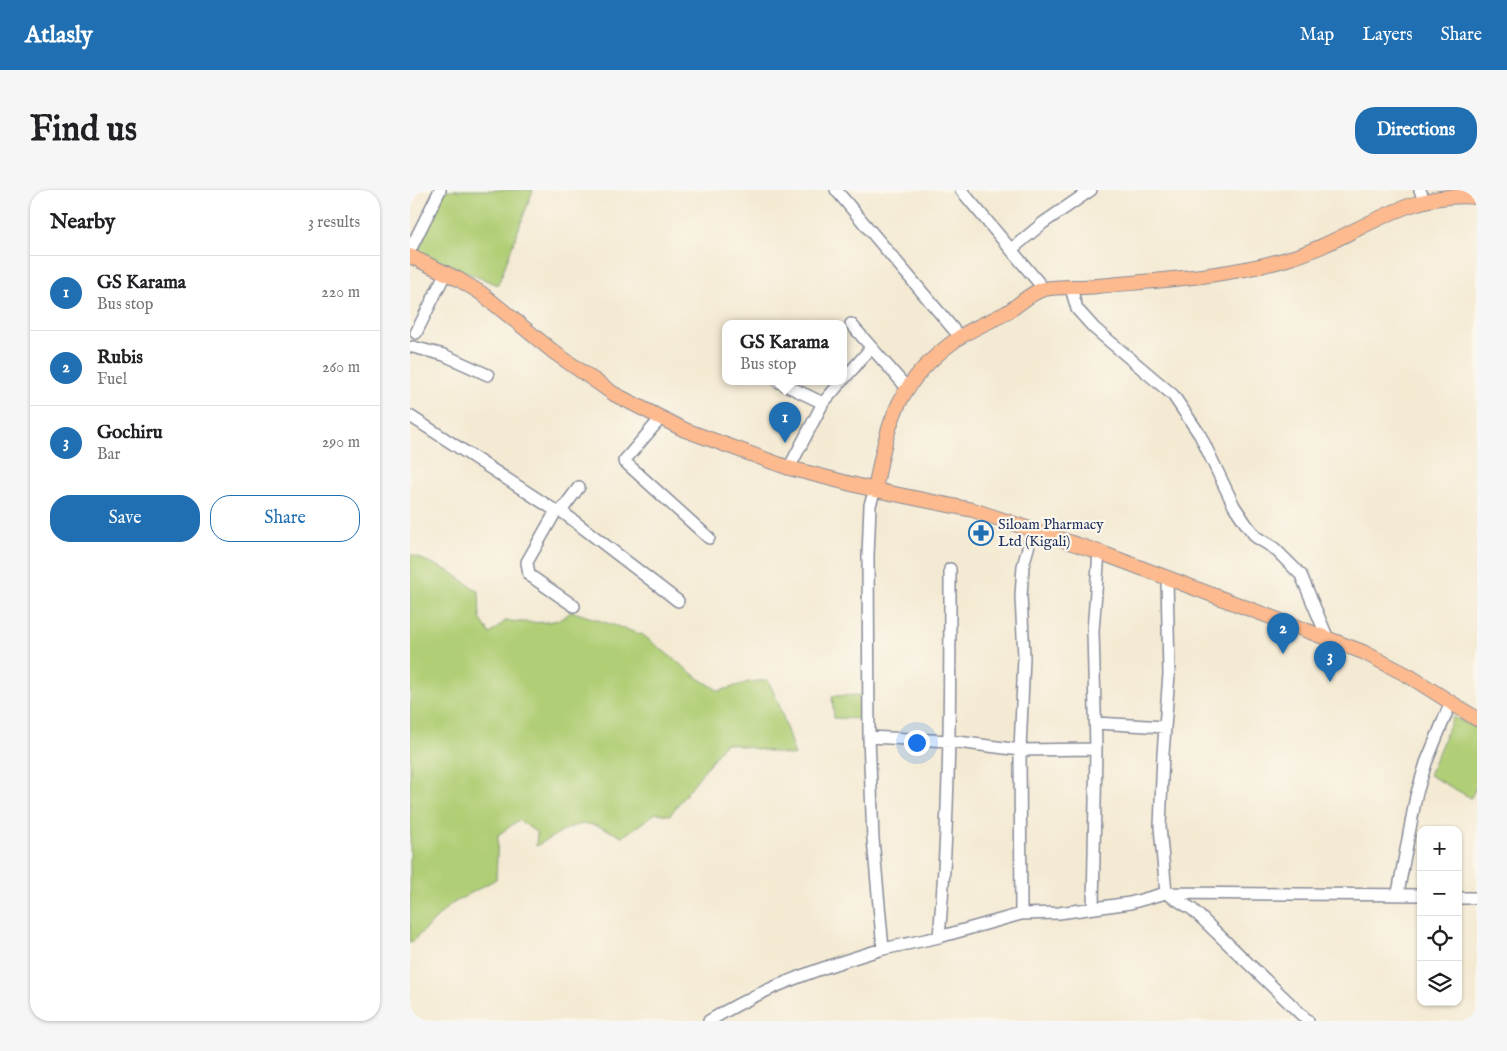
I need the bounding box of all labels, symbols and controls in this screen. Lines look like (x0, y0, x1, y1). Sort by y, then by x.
text: Atlasly (25, 20, 93, 51)
text: Map (1300, 24, 1334, 47)
text: Layers (1362, 24, 1413, 47)
text: Share (1441, 24, 1482, 47)
button: Directions (1355, 107, 1477, 154)
text: Find us (30, 108, 137, 153)
text: Nearby (50, 209, 115, 236)
text: 3 results (308, 213, 360, 233)
text: GS Karama (97, 271, 186, 295)
text: 1 (63, 283, 69, 303)
text: 220 m (321, 283, 360, 303)
text: Bus stop (97, 295, 153, 315)
popup (722, 320, 847, 385)
text: GS Karama (740, 331, 829, 355)
text: Rubis (97, 346, 143, 370)
text: Bus stop (740, 355, 796, 375)
text: 2 (62, 358, 70, 378)
text: 260 m (322, 358, 360, 378)
text: Fuel (97, 370, 127, 390)
pin: 1 (769, 402, 801, 443)
text: Gochiru (97, 421, 163, 445)
text: 3 (63, 433, 69, 453)
text: 290 m (322, 433, 360, 453)
text: Bar (97, 445, 120, 465)
button: Save (50, 495, 200, 542)
button: Share (210, 495, 360, 542)
place label: Siloam Pharmacy Ltd (Kigali) (998, 515, 1104, 551)
pharmacy icon: Siloam Pharmacy Ltd (Kigali) (968, 520, 994, 546)
pin: 2 (1267, 613, 1299, 654)
pin: 3 (1314, 641, 1346, 682)
your location (904, 730, 930, 756)
map controls (1417, 826, 1462, 1006)
button: + (1417, 826, 1462, 871)
button: − (1417, 871, 1462, 916)
button: locate (1417, 916, 1462, 961)
button: layers (1417, 961, 1462, 1006)

